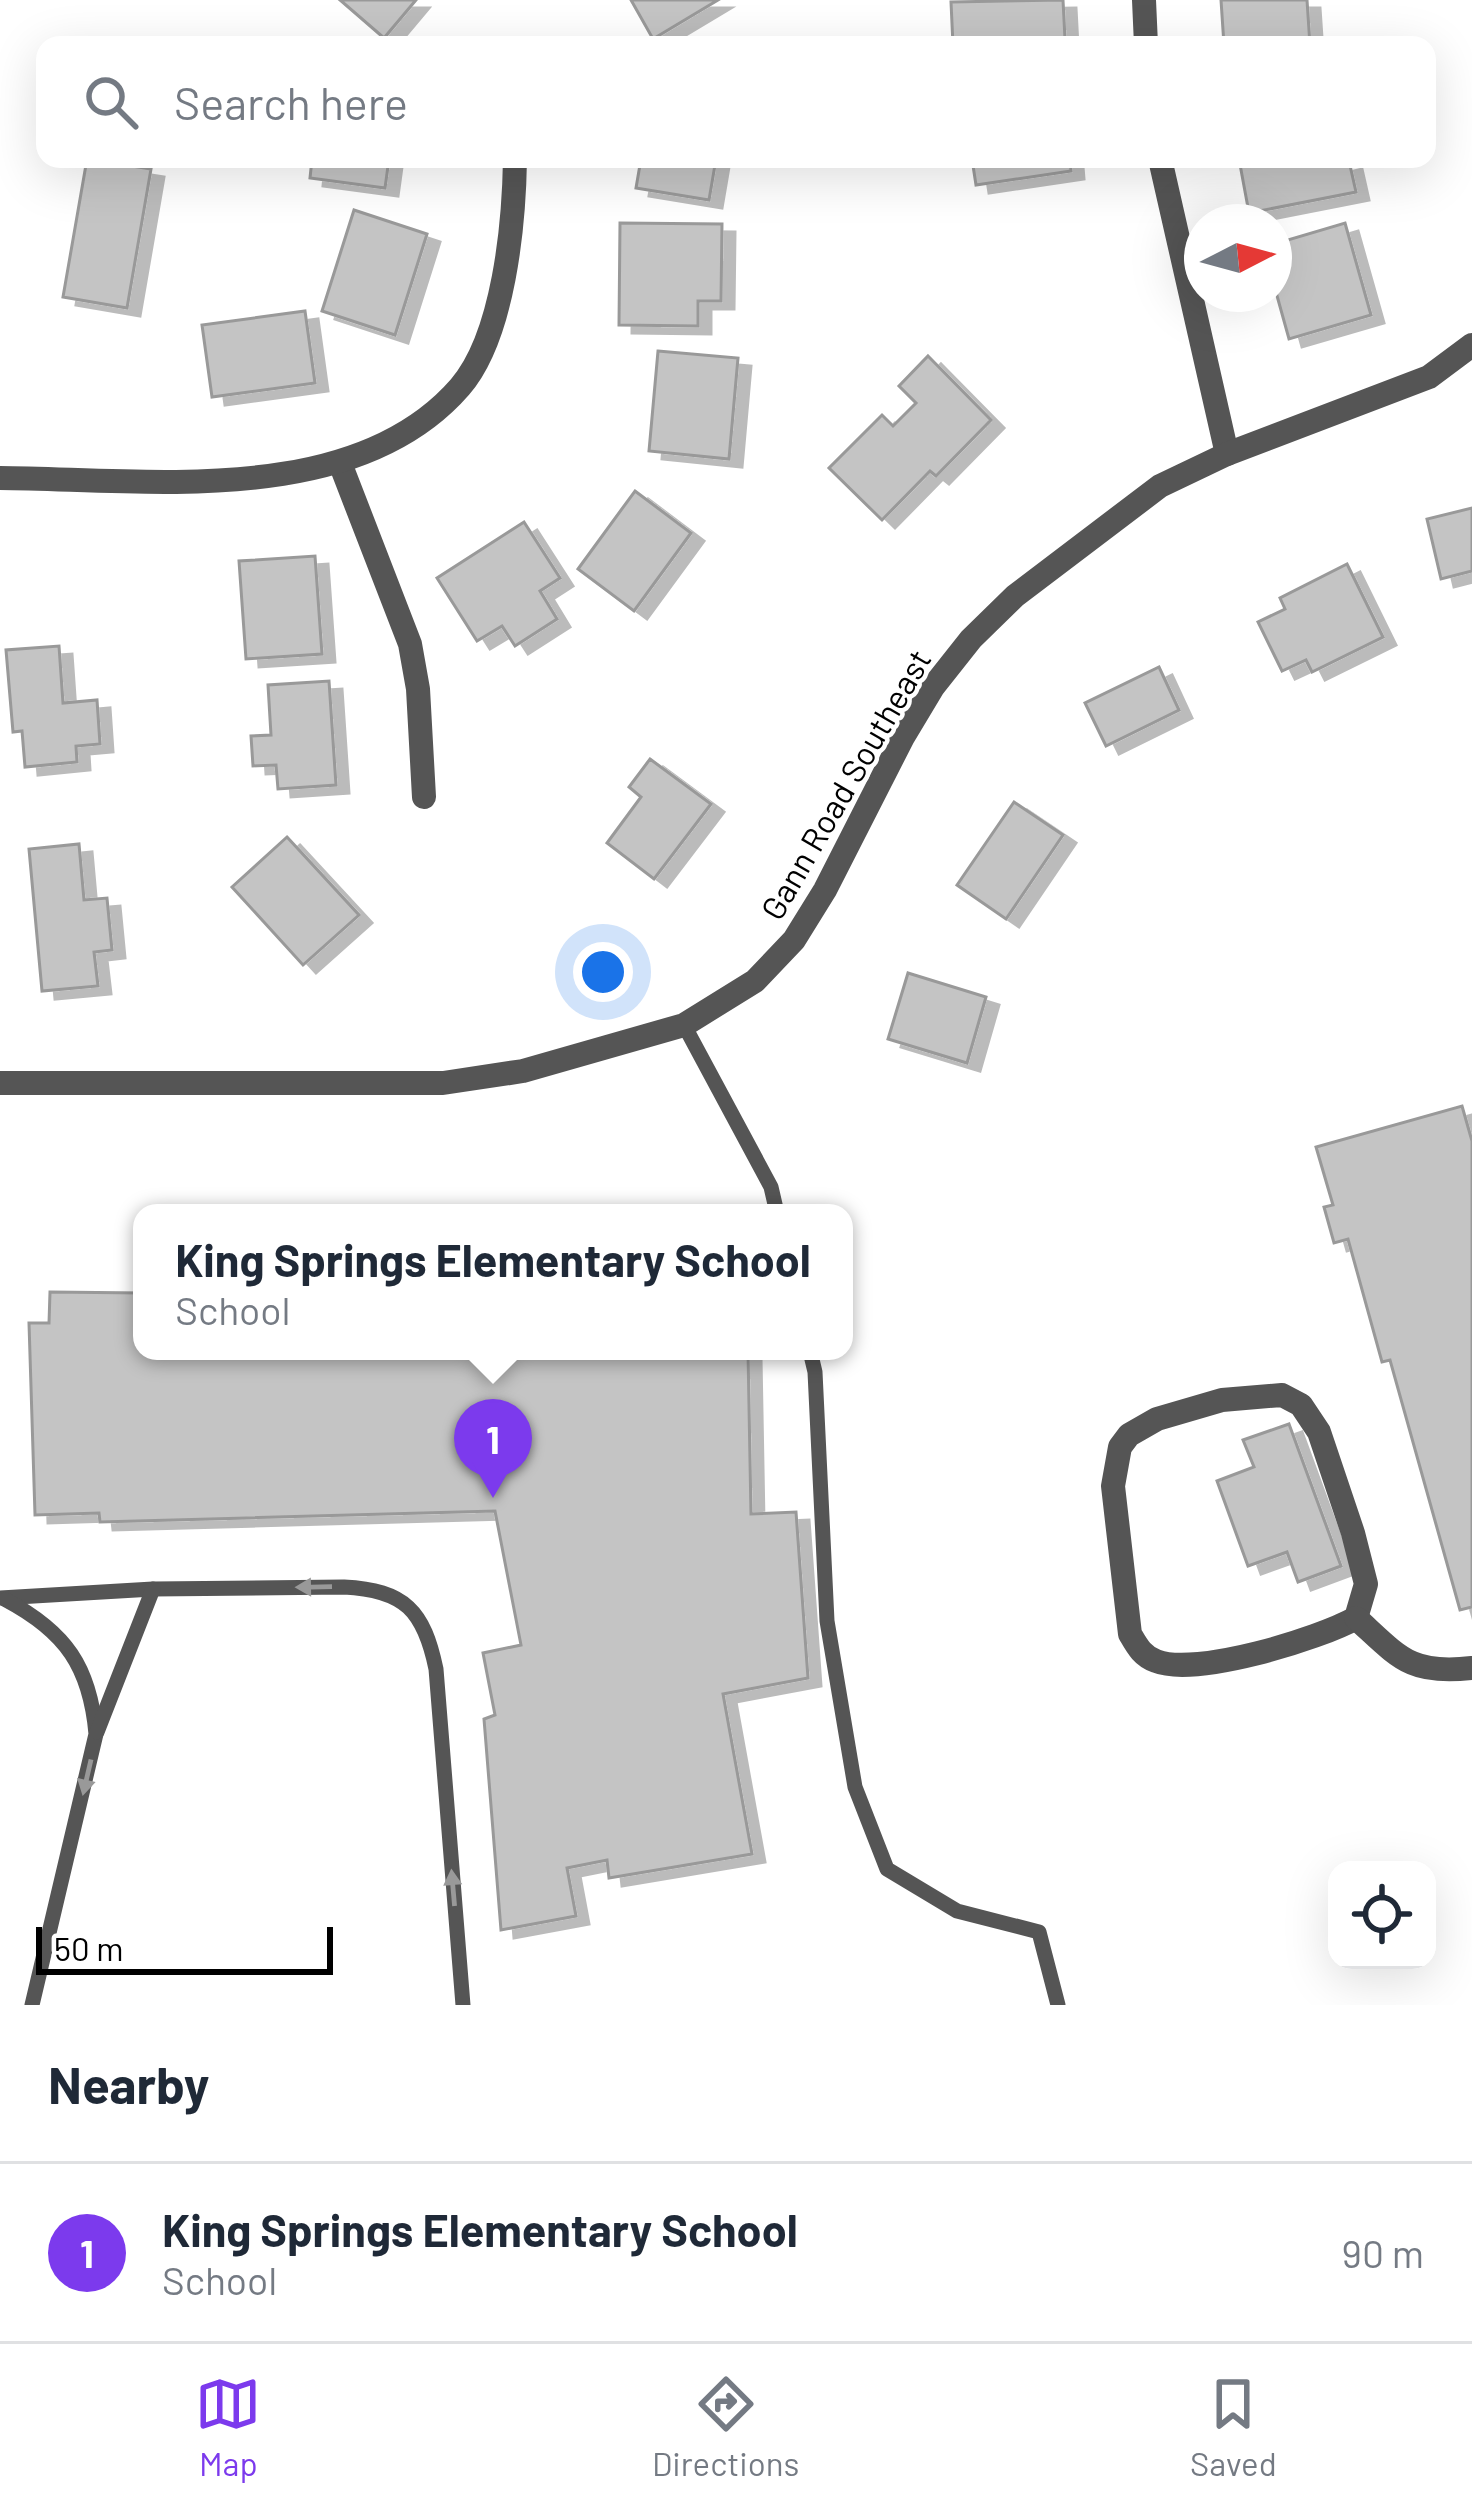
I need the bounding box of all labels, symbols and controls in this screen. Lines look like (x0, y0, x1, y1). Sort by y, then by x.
search box (36, 36, 1436, 168)
icon: search (78, 69, 144, 135)
text: Search here (174, 75, 408, 129)
north arrow (1184, 204, 1292, 312)
street label: Gann Road Southeast (751, 642, 939, 926)
your location (573, 942, 633, 1002)
popup (133, 1204, 853, 1360)
text: King Springs Elementary School (175, 1232, 811, 1286)
text: School (175, 1286, 290, 1333)
pin: 1 (454, 1399, 532, 1498)
one-way arrow (294, 1577, 332, 1597)
one-way arrow (76, 1759, 95, 1797)
map controls (1328, 1861, 1436, 1969)
button: locate (1328, 1861, 1436, 1969)
one-way arrow (444, 1869, 463, 1906)
scale bar (36, 1921, 333, 1974)
text: 50 m (54, 1928, 124, 1968)
text: Nearby (48, 2053, 209, 2114)
text: King Springs Elementary School (162, 2202, 798, 2256)
text: 1 (80, 2229, 94, 2276)
text: 90 m (1342, 2229, 1424, 2276)
text: School (162, 2256, 277, 2303)
tab: Map (195, 2371, 261, 2483)
tab: Directions (652, 2371, 799, 2483)
tab: Saved (1190, 2371, 1277, 2483)

